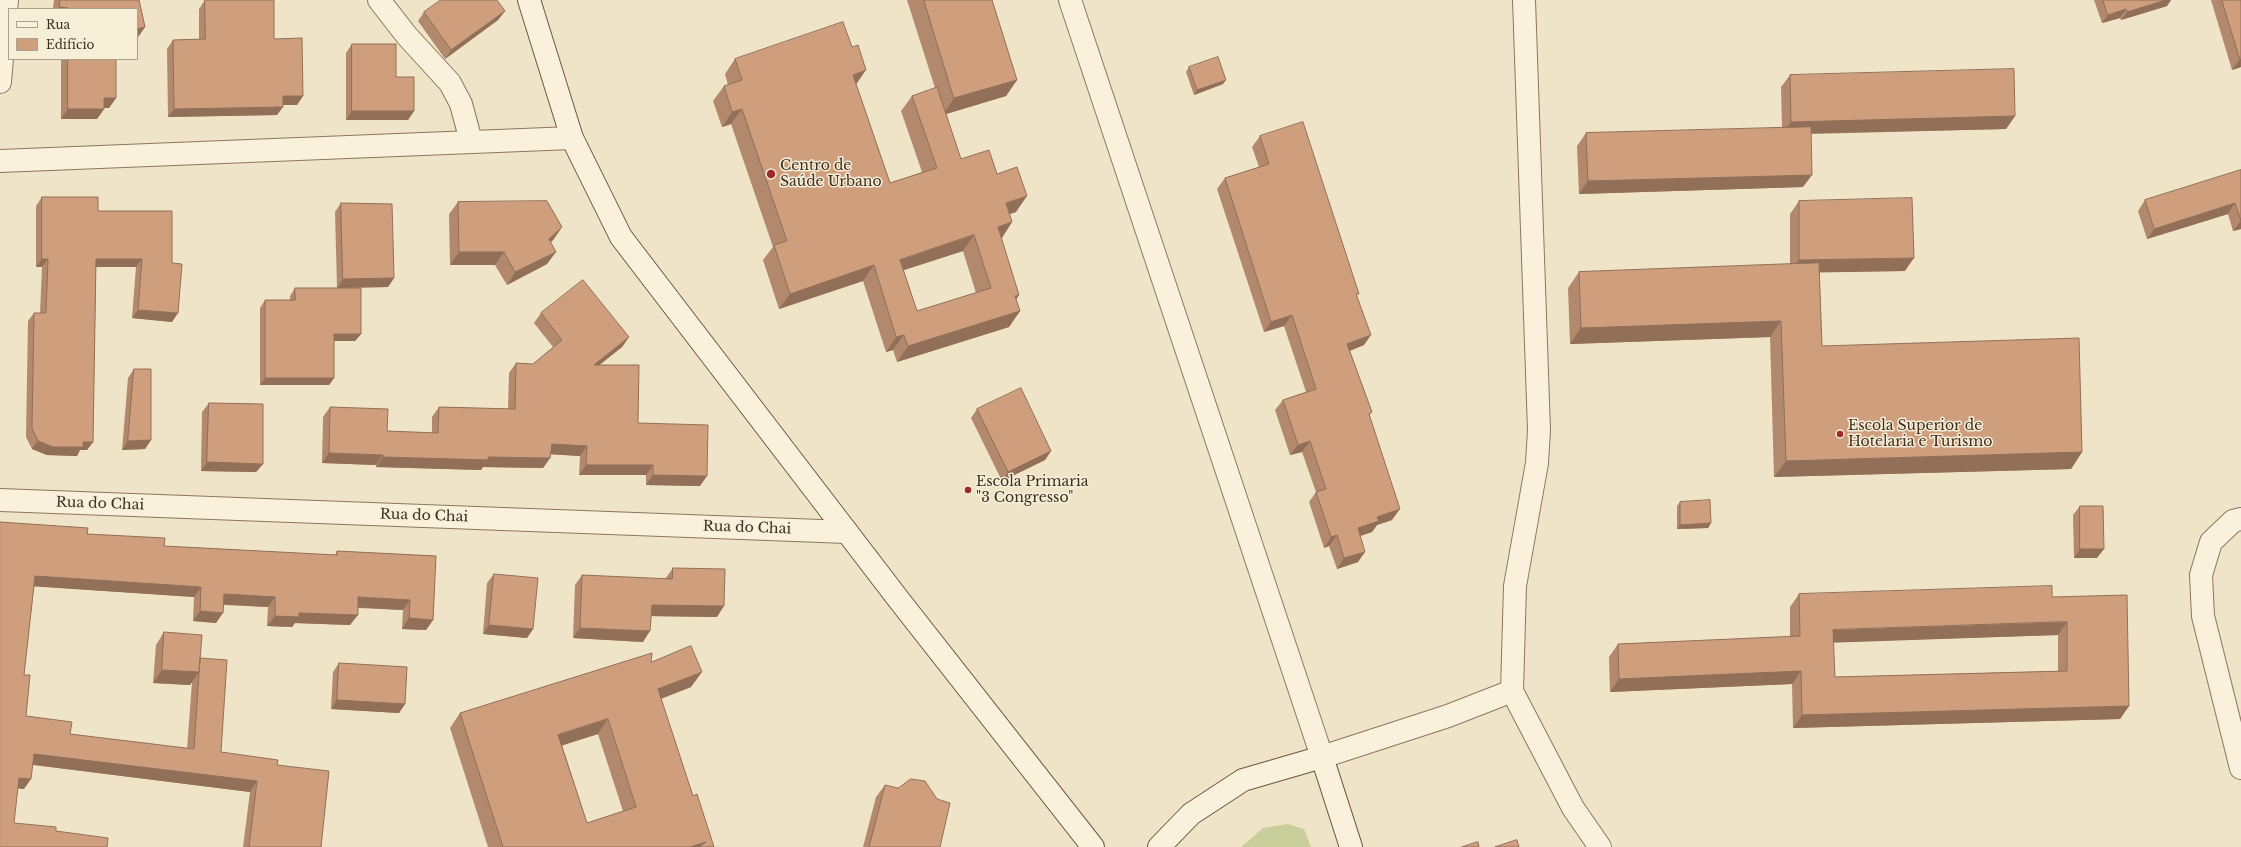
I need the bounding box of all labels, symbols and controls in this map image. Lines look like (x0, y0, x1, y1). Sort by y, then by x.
legend (8, 8, 138, 60)
text: Rua (46, 17, 70, 32)
text: Edifício (46, 37, 94, 52)
place label: Centro de Saúde Urbano (780, 158, 882, 190)
marker: Centro de Saúde Urbano (765, 168, 777, 180)
place label: Escola Superior de Hotelaria e Turismo (1848, 418, 1992, 450)
marker: Escola Superior de Hotelaria e Turismo (1835, 429, 1845, 439)
place label: Escola Primaria "3 Congresso" (976, 474, 1089, 506)
marker: Escola Primaria "3 Congresso" (963, 485, 973, 495)
street label: Rua do Chai (56, 494, 144, 514)
street label: Rua do Chai (380, 506, 468, 526)
street label: Rua do Chai (703, 518, 791, 538)

